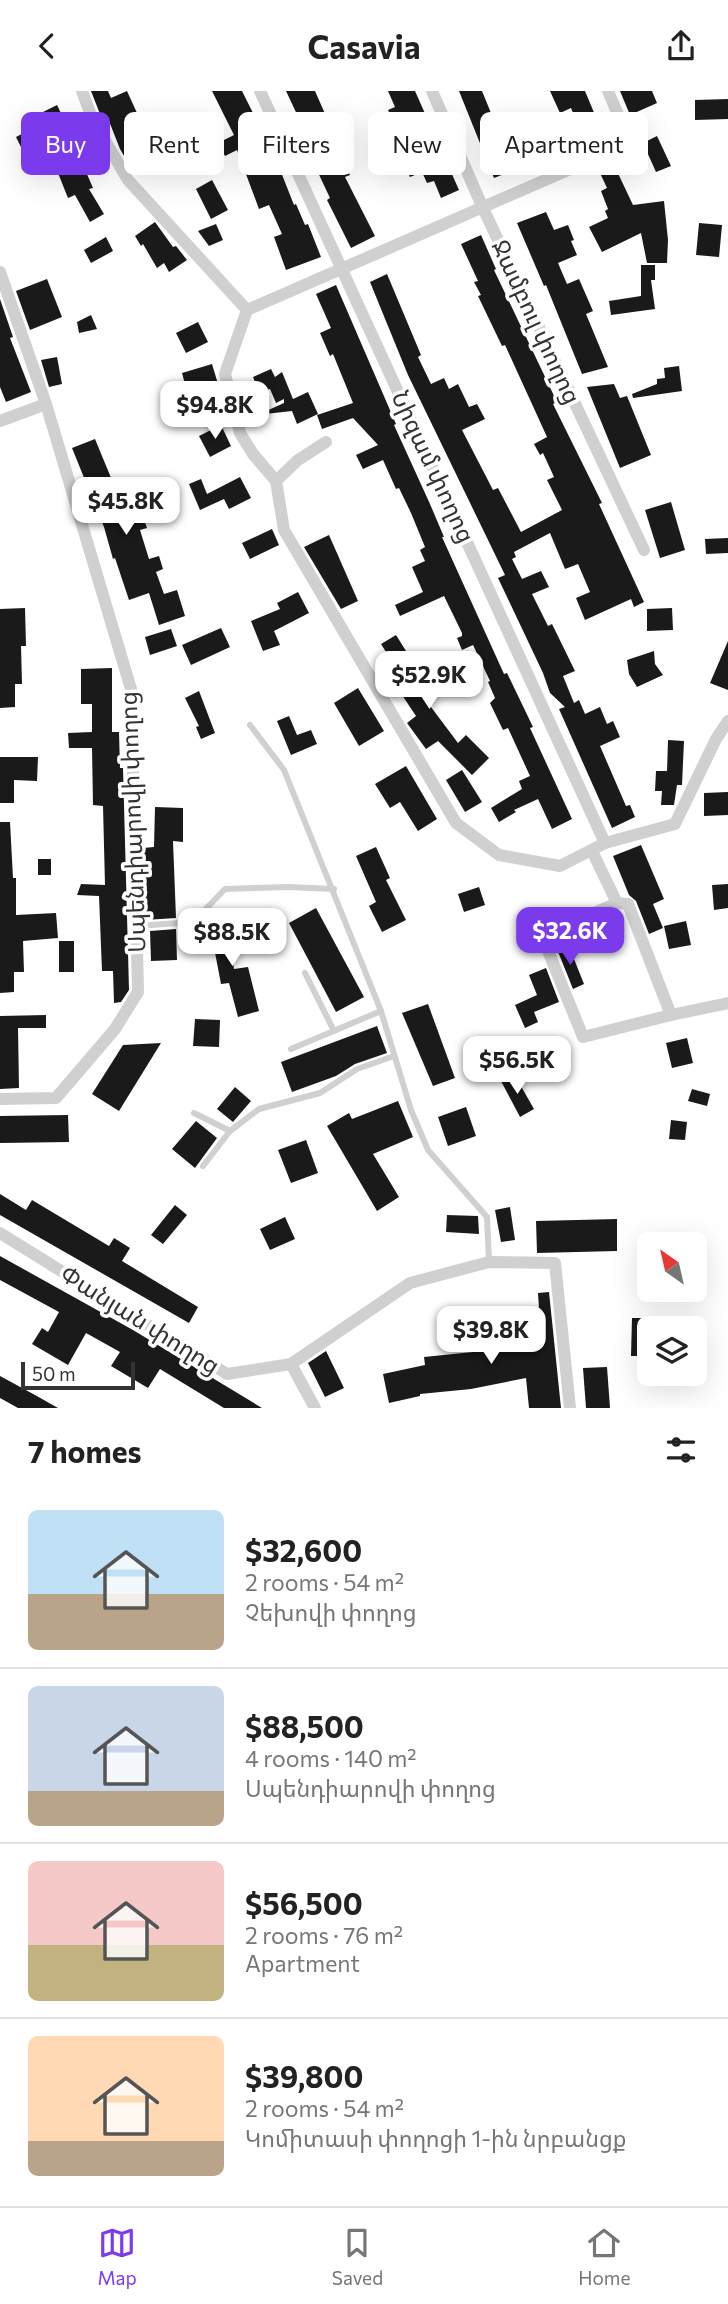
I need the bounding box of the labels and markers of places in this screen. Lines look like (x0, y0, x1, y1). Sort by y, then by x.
pin: $94.8K (158, 381, 272, 441)
pin: $45.8K (69, 477, 183, 537)
pin: $52.9K (372, 651, 486, 711)
pin: $32.6K (513, 907, 627, 967)
pin: $88.5K (175, 909, 289, 968)
pin: $56.5K (460, 1037, 574, 1096)
pin: $39.8K (434, 1307, 548, 1366)

